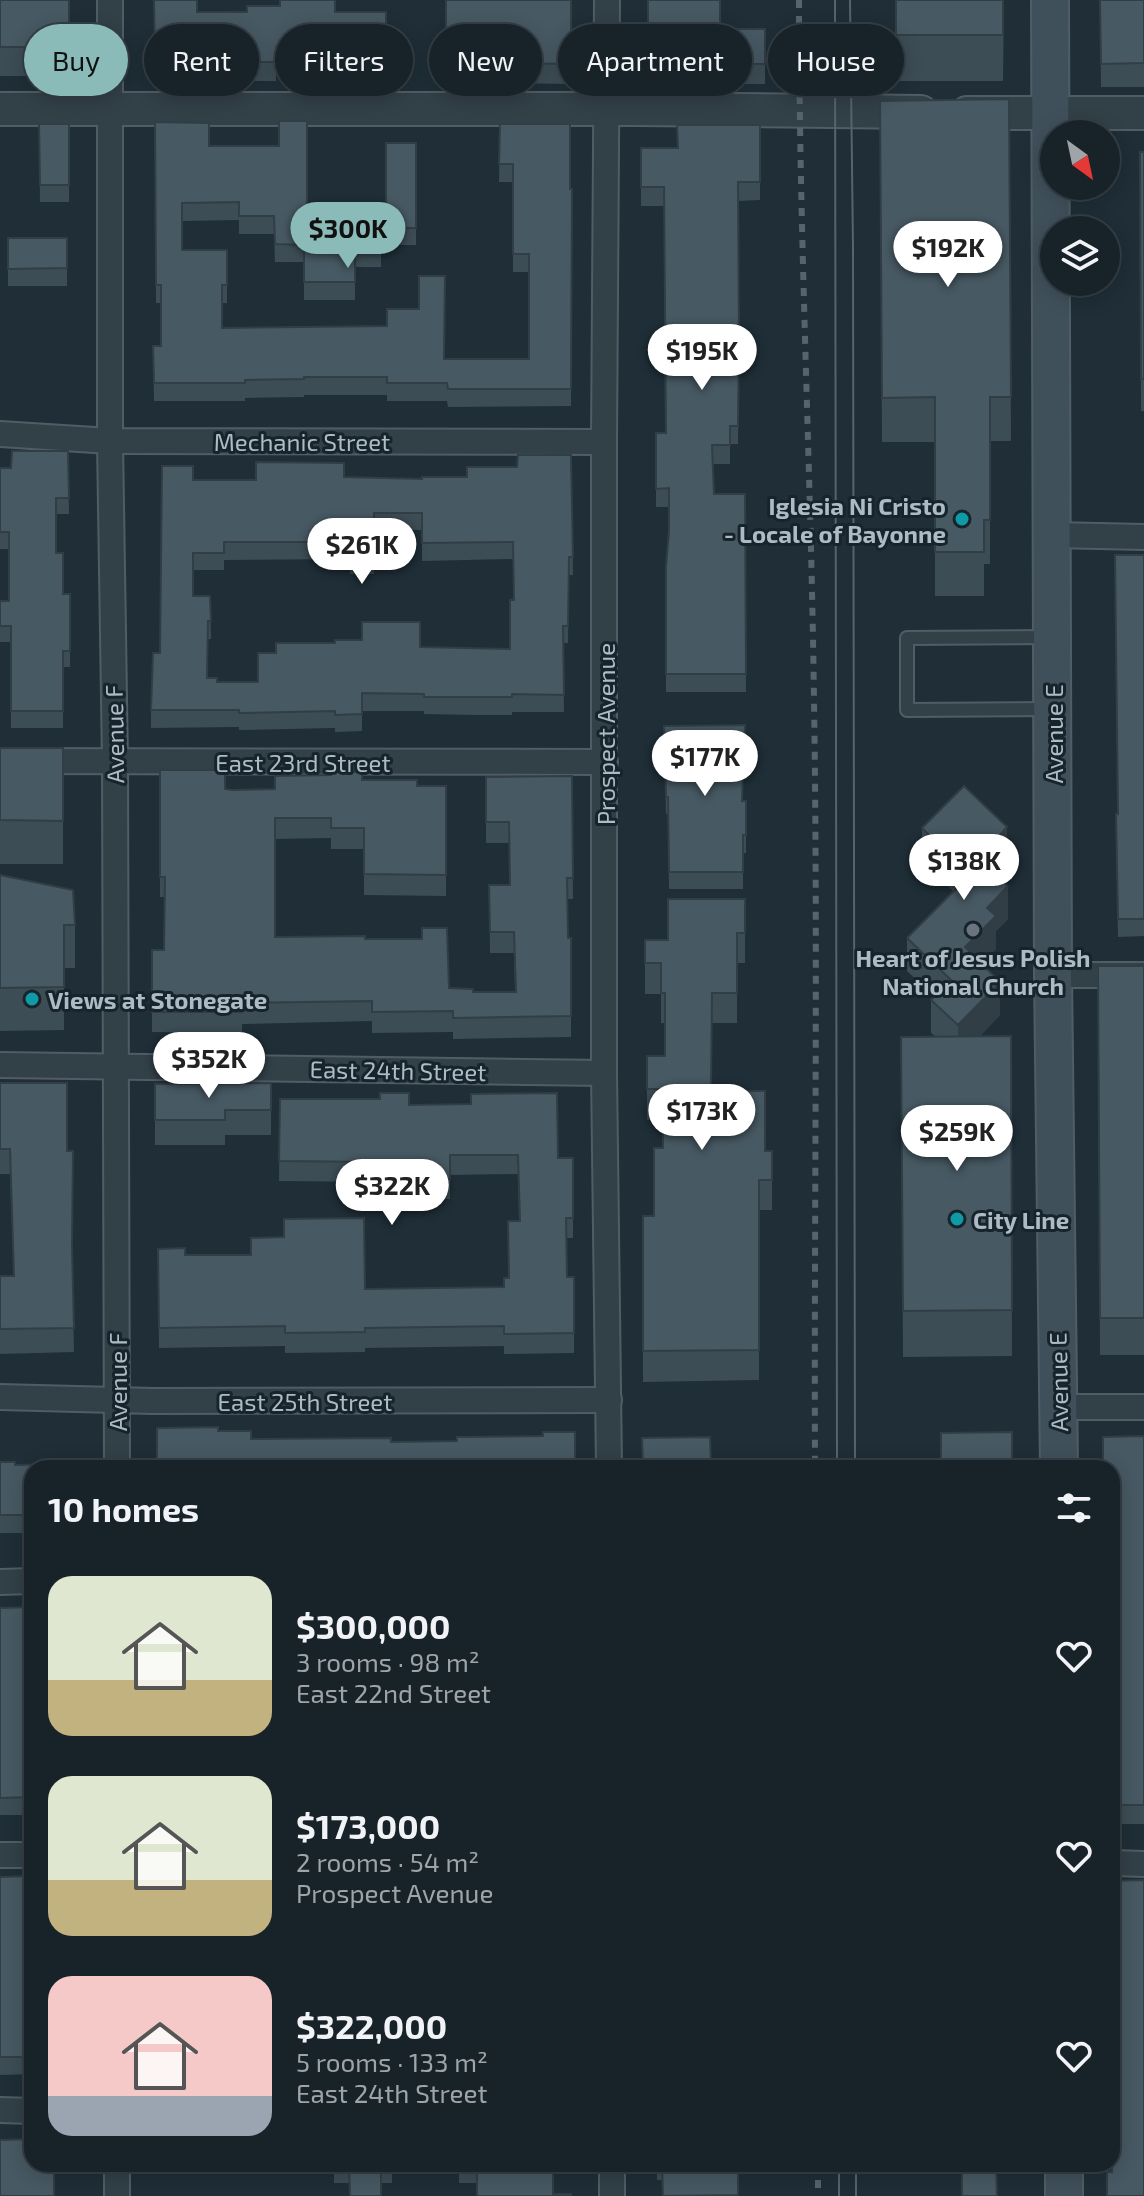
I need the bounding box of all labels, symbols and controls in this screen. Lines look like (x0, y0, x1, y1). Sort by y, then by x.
chip: Buy (24, 24, 128, 96)
chip: Rent (144, 24, 259, 96)
chip: Filters (275, 24, 413, 96)
chip: New (429, 24, 542, 96)
chip: Apartment (558, 24, 752, 96)
chip: House (768, 24, 904, 96)
north arrow (1040, 120, 1120, 200)
map controls (1040, 120, 1120, 296)
pin: $300K (292, 202, 404, 270)
text: $300K (308, 212, 388, 243)
button: layers (1040, 216, 1120, 296)
pin: $192K (892, 221, 1004, 289)
text: $192K (911, 231, 985, 262)
pin: $195K (646, 324, 758, 392)
text: $195K (666, 334, 738, 365)
street label: Mechanic Street (214, 427, 390, 456)
place label: Iglesia Ni Cristo - Locale of Bayonne (724, 491, 946, 548)
marker: Iglesia Ni Cristo - Locale of Bayonne (953, 510, 971, 528)
pin: $261K (306, 518, 418, 586)
text: $261K (325, 528, 399, 559)
street label: Prospect Avenue (591, 643, 620, 825)
street label: Avenue F (99, 684, 129, 784)
street label: Avenue E (1039, 684, 1068, 784)
pin: $177K (649, 730, 761, 798)
text: $177K (670, 740, 740, 771)
street label: East 23rd Street (215, 748, 391, 777)
pin: $138K (908, 834, 1020, 902)
text: $138K (927, 844, 1001, 875)
marker: Heart of Jesus Polish National Church (964, 921, 982, 939)
place label: Heart of Jesus Polish National Church (855, 943, 1091, 1000)
place label: Views at Stonegate (48, 985, 267, 1014)
marker: Views at Stonegate (23, 990, 41, 1008)
pin: $352K (153, 1032, 265, 1100)
text: $352K (171, 1042, 247, 1073)
street label: East 24th Street (309, 1054, 487, 1086)
pin: $173K (646, 1084, 758, 1152)
text: $173K (666, 1094, 738, 1125)
pin: $259K (901, 1105, 1013, 1173)
text: $259K (919, 1115, 995, 1146)
pin: $322K (336, 1159, 448, 1227)
text: $322K (354, 1169, 430, 1200)
place label: City Line (973, 1205, 1069, 1234)
marker: City Line (948, 1210, 966, 1228)
street label: Avenue E (1043, 1332, 1073, 1432)
street label: Avenue F (103, 1333, 132, 1431)
street label: East 25th Street (218, 1387, 392, 1416)
icon: filters (1052, 1486, 1096, 1530)
text: 10 homes (48, 1488, 199, 1529)
text: $300,000 (296, 1605, 451, 1646)
icon: home (112, 1608, 208, 1704)
icon: heart (1052, 1634, 1096, 1678)
text: 3 rooms · 98 m² (296, 1646, 480, 1677)
text: East 22nd Street (296, 1677, 491, 1708)
text: $173,000 (296, 1805, 440, 1846)
icon: home (112, 1808, 208, 1904)
icon: heart (1052, 1834, 1096, 1878)
text: 2 rooms · 54 m² (296, 1846, 479, 1877)
text: Prospect Avenue (296, 1877, 493, 1908)
text: $322,000 (296, 2005, 447, 2046)
icon: home (112, 2008, 208, 2104)
icon: heart (1052, 2034, 1096, 2078)
text: 5 rooms · 133 m² (296, 2046, 488, 2077)
text: East 24th Street (296, 2077, 487, 2108)

